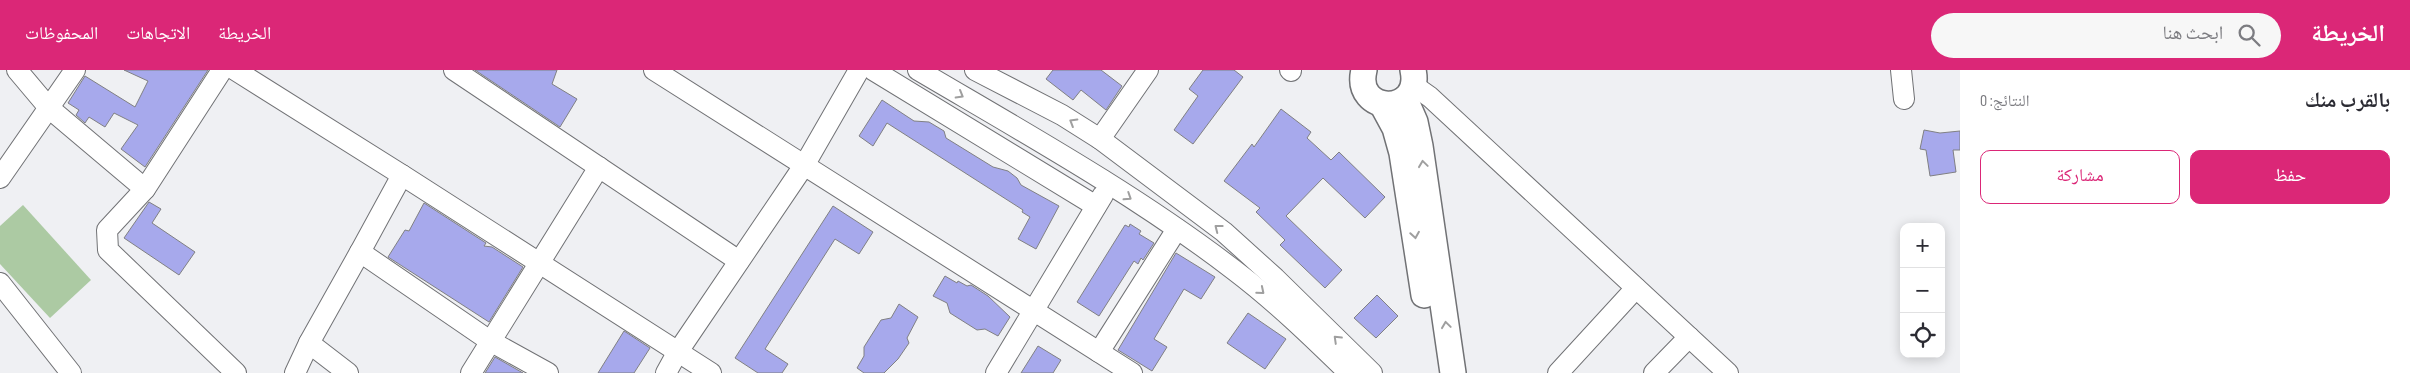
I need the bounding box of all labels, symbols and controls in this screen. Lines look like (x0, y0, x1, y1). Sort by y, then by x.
search box (1931, 13, 2281, 58)
text: الخريطة (2311, 19, 2385, 48)
icon: search (2235, 21, 2263, 49)
text: ابحث هنا (2162, 22, 2223, 45)
text: المحفوظات (25, 23, 98, 44)
text: الاتجاهات (126, 23, 190, 44)
text: الخريطة (218, 23, 271, 44)
one-way arrow (954, 88, 963, 98)
text: بالقرب منك (2305, 88, 2390, 113)
text: النتائج: 0 (1980, 92, 2029, 111)
one-way arrow (1070, 118, 1079, 128)
button: مشاركة (1980, 150, 2180, 204)
button: حفظ (2190, 150, 2390, 204)
one-way arrow (1418, 160, 1429, 168)
one-way arrow (1123, 191, 1132, 201)
map controls (1900, 223, 1945, 358)
button: + (1900, 223, 1945, 268)
one-way arrow (1214, 225, 1224, 234)
one-way arrow (1409, 231, 1420, 239)
button: − (1900, 268, 1945, 313)
one-way arrow (1255, 286, 1264, 294)
button: locate (1900, 313, 1945, 358)
one-way arrow (1441, 320, 1452, 328)
one-way arrow (1334, 336, 1343, 345)

